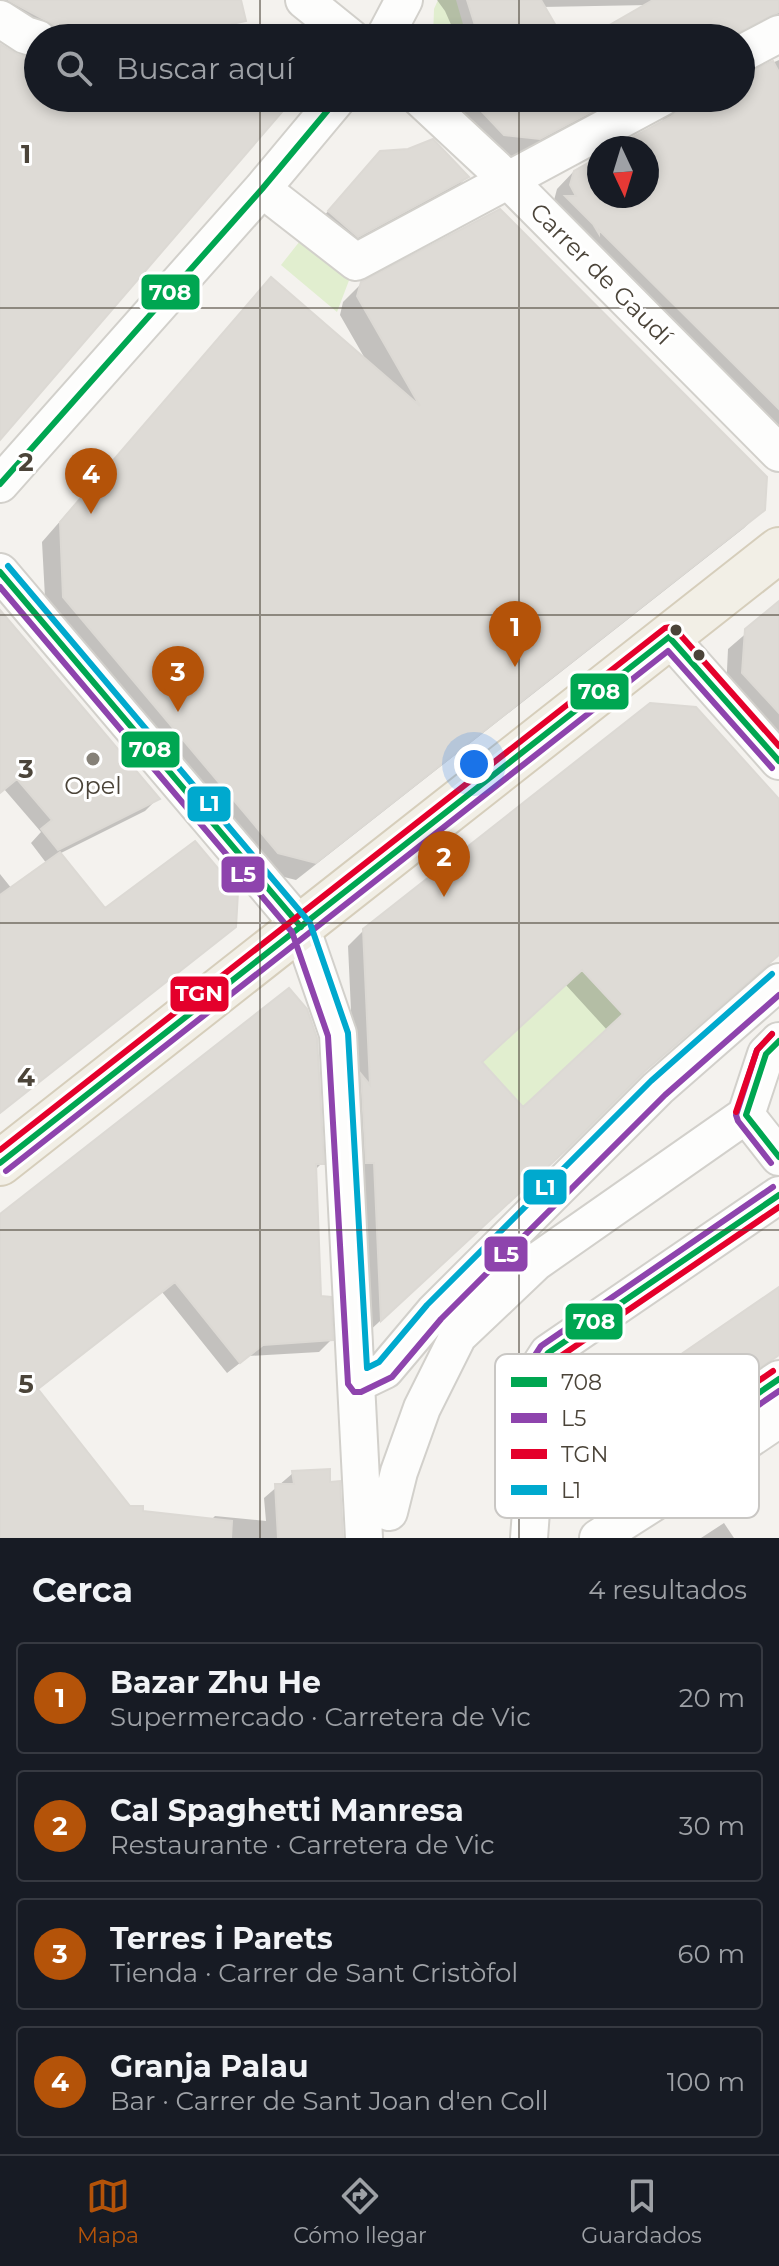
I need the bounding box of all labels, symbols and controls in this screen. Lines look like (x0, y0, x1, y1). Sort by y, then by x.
search box (24, 24, 755, 112)
icon: search (52, 46, 96, 90)
text: Buscar aquí (116, 50, 294, 87)
north arrow (587, 136, 659, 208)
text: 1 (21, 138, 31, 170)
street label: Carrer de Gaudí (524, 197, 679, 352)
line badge: 708 (140, 273, 201, 311)
text: 708 (149, 279, 191, 306)
text: 2 (18, 446, 34, 478)
pin: 4 (65, 448, 117, 514)
pin: 1 (489, 601, 541, 667)
unlabelled marker (668, 622, 684, 638)
pin: 3 (152, 646, 204, 712)
unlabelled marker (691, 647, 707, 663)
line badge: 708 (569, 672, 630, 711)
text: 708 (578, 678, 620, 705)
line badge: 708 (120, 730, 181, 769)
text: 708 (129, 736, 171, 763)
your location (454, 744, 494, 784)
marker: Opel (84, 750, 102, 768)
text: 3 (17, 753, 34, 785)
place label: Opel (64, 771, 122, 800)
line badge: L1 (186, 785, 232, 823)
text: L1 (198, 790, 220, 817)
pin: 2 (418, 831, 470, 897)
line badge: L5 (220, 855, 266, 894)
text: L5 (230, 861, 256, 888)
line badge: TGN (169, 975, 230, 1013)
text: TGN (175, 980, 223, 1007)
text: 4 (17, 1061, 35, 1093)
line badge: L1 (522, 1168, 568, 1206)
text: L1 (534, 1174, 556, 1201)
line badge: L5 (483, 1235, 529, 1273)
text: L5 (493, 1241, 519, 1268)
line badge: 708 (564, 1302, 624, 1341)
text: 708 (573, 1308, 615, 1335)
legend (495, 1354, 759, 1518)
text: 5 (18, 1368, 34, 1400)
text: 708 (561, 1369, 602, 1396)
text: L5 (561, 1405, 586, 1432)
text: TGN (561, 1441, 608, 1468)
text: L1 (561, 1477, 581, 1504)
text: Cerca (32, 1569, 133, 1611)
text: 4 resultados (588, 1574, 747, 1606)
text: Bazar Zhu He (110, 1664, 321, 1701)
text: 1 (55, 1682, 65, 1714)
text: 20 m (679, 1682, 745, 1714)
text: Supermercado · Carretera de Vic (110, 1701, 531, 1733)
text: Cal Spaghetti Manresa (110, 1792, 464, 1829)
text: 2 (52, 1810, 68, 1842)
text: 30 m (679, 1810, 745, 1842)
text: Restaurante · Carretera de Vic (110, 1829, 495, 1861)
text: Terres i Parets (110, 1920, 333, 1957)
text: 3 (52, 1938, 68, 1970)
text: 60 m (678, 1938, 745, 1970)
text: Tienda · Carrer de Sant Cristòfol (110, 1957, 518, 1989)
text: Granja Palau (110, 2048, 309, 2085)
text: 4 (51, 2066, 69, 2098)
text: 100 m (667, 2066, 745, 2098)
text: Bar · Carrer de Sant Joan d'en Coll (110, 2085, 548, 2117)
tab: Mapa (77, 2174, 139, 2249)
tab: Cómo llegar (293, 2174, 427, 2249)
tab: Guardados (581, 2174, 702, 2249)

